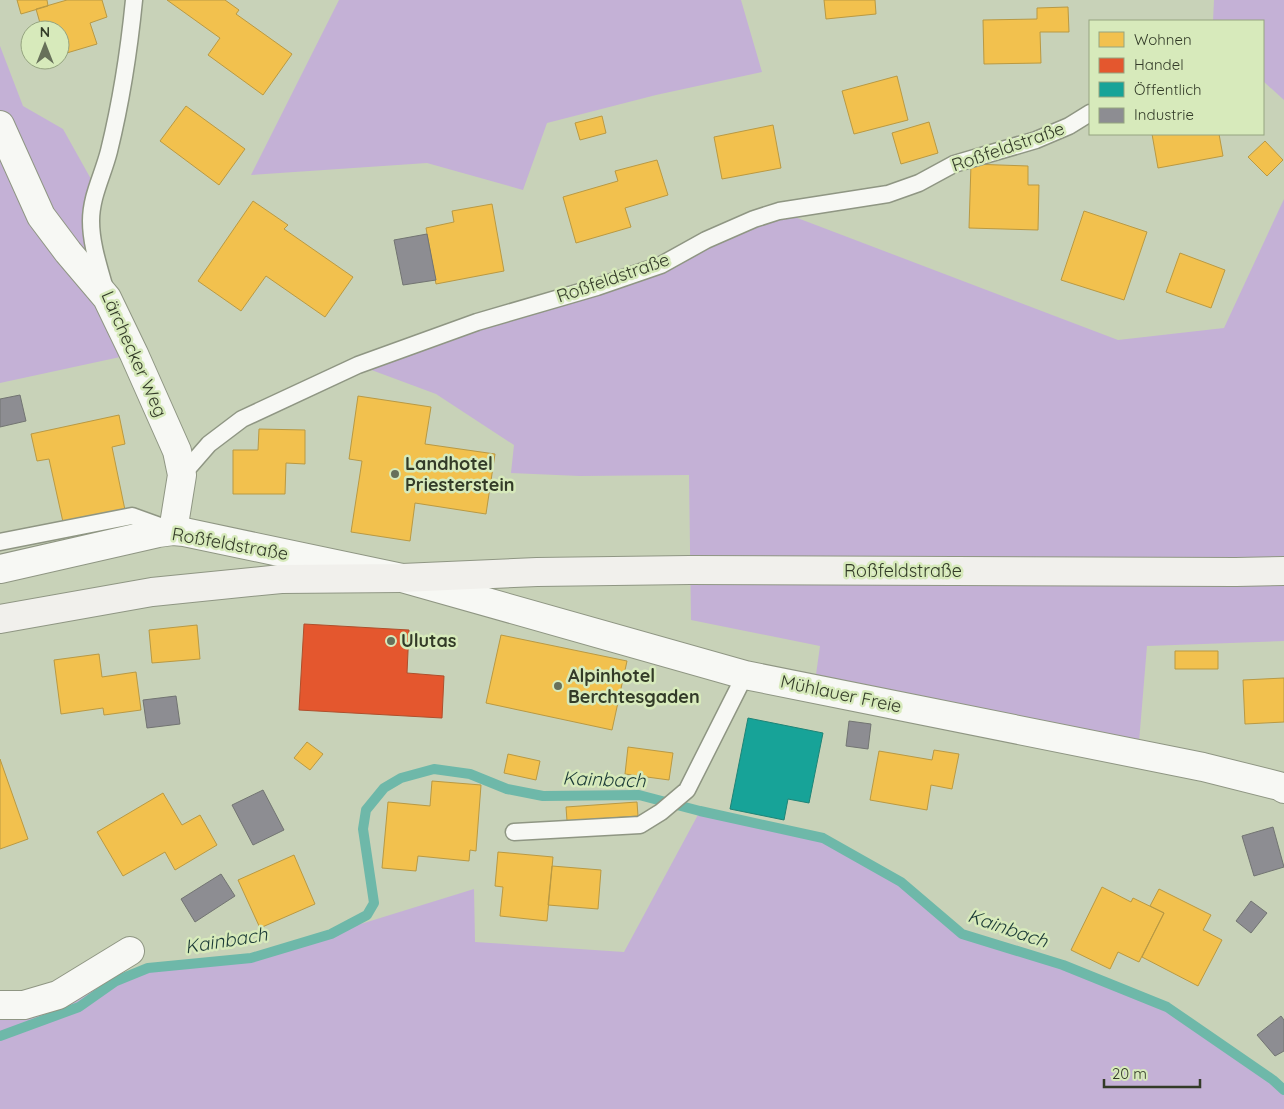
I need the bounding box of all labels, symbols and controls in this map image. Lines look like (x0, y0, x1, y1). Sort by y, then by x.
north arrow (20, 20, 70, 70)
legend (1089, 20, 1264, 135)
text: N (40, 23, 50, 41)
text: Wohnen (1134, 30, 1192, 49)
text: Handel (1134, 55, 1184, 74)
text: Öffentlich (1134, 80, 1201, 99)
text: Industrie (1134, 105, 1194, 124)
street label: Roßfeldstraße (948, 116, 1067, 177)
street label: Roßfeldstraße (553, 247, 672, 308)
street label: Lärchecker Weg (96, 287, 173, 420)
place label: Landhotel Priesterstein (405, 452, 514, 496)
marker: Landhotel Priesterstein (389, 468, 401, 480)
street label: Roßfeldstraße (170, 522, 290, 565)
street label: Roßfeldstraße (844, 559, 962, 582)
place label: Ulutas (401, 629, 457, 652)
marker: Ulutas (385, 635, 397, 647)
place label: Alpinhotel Berchtesgaden (568, 664, 700, 708)
street label: Mühlauer Freie (778, 669, 904, 718)
marker: Alpinhotel Berchtesgaden (552, 680, 564, 692)
water label: Kainbach (562, 766, 647, 792)
water label: Kainbach (965, 903, 1052, 953)
water label: Kainbach (183, 921, 270, 958)
scale bar (1104, 1056, 1200, 1088)
text: 20 m (1112, 1064, 1147, 1083)

